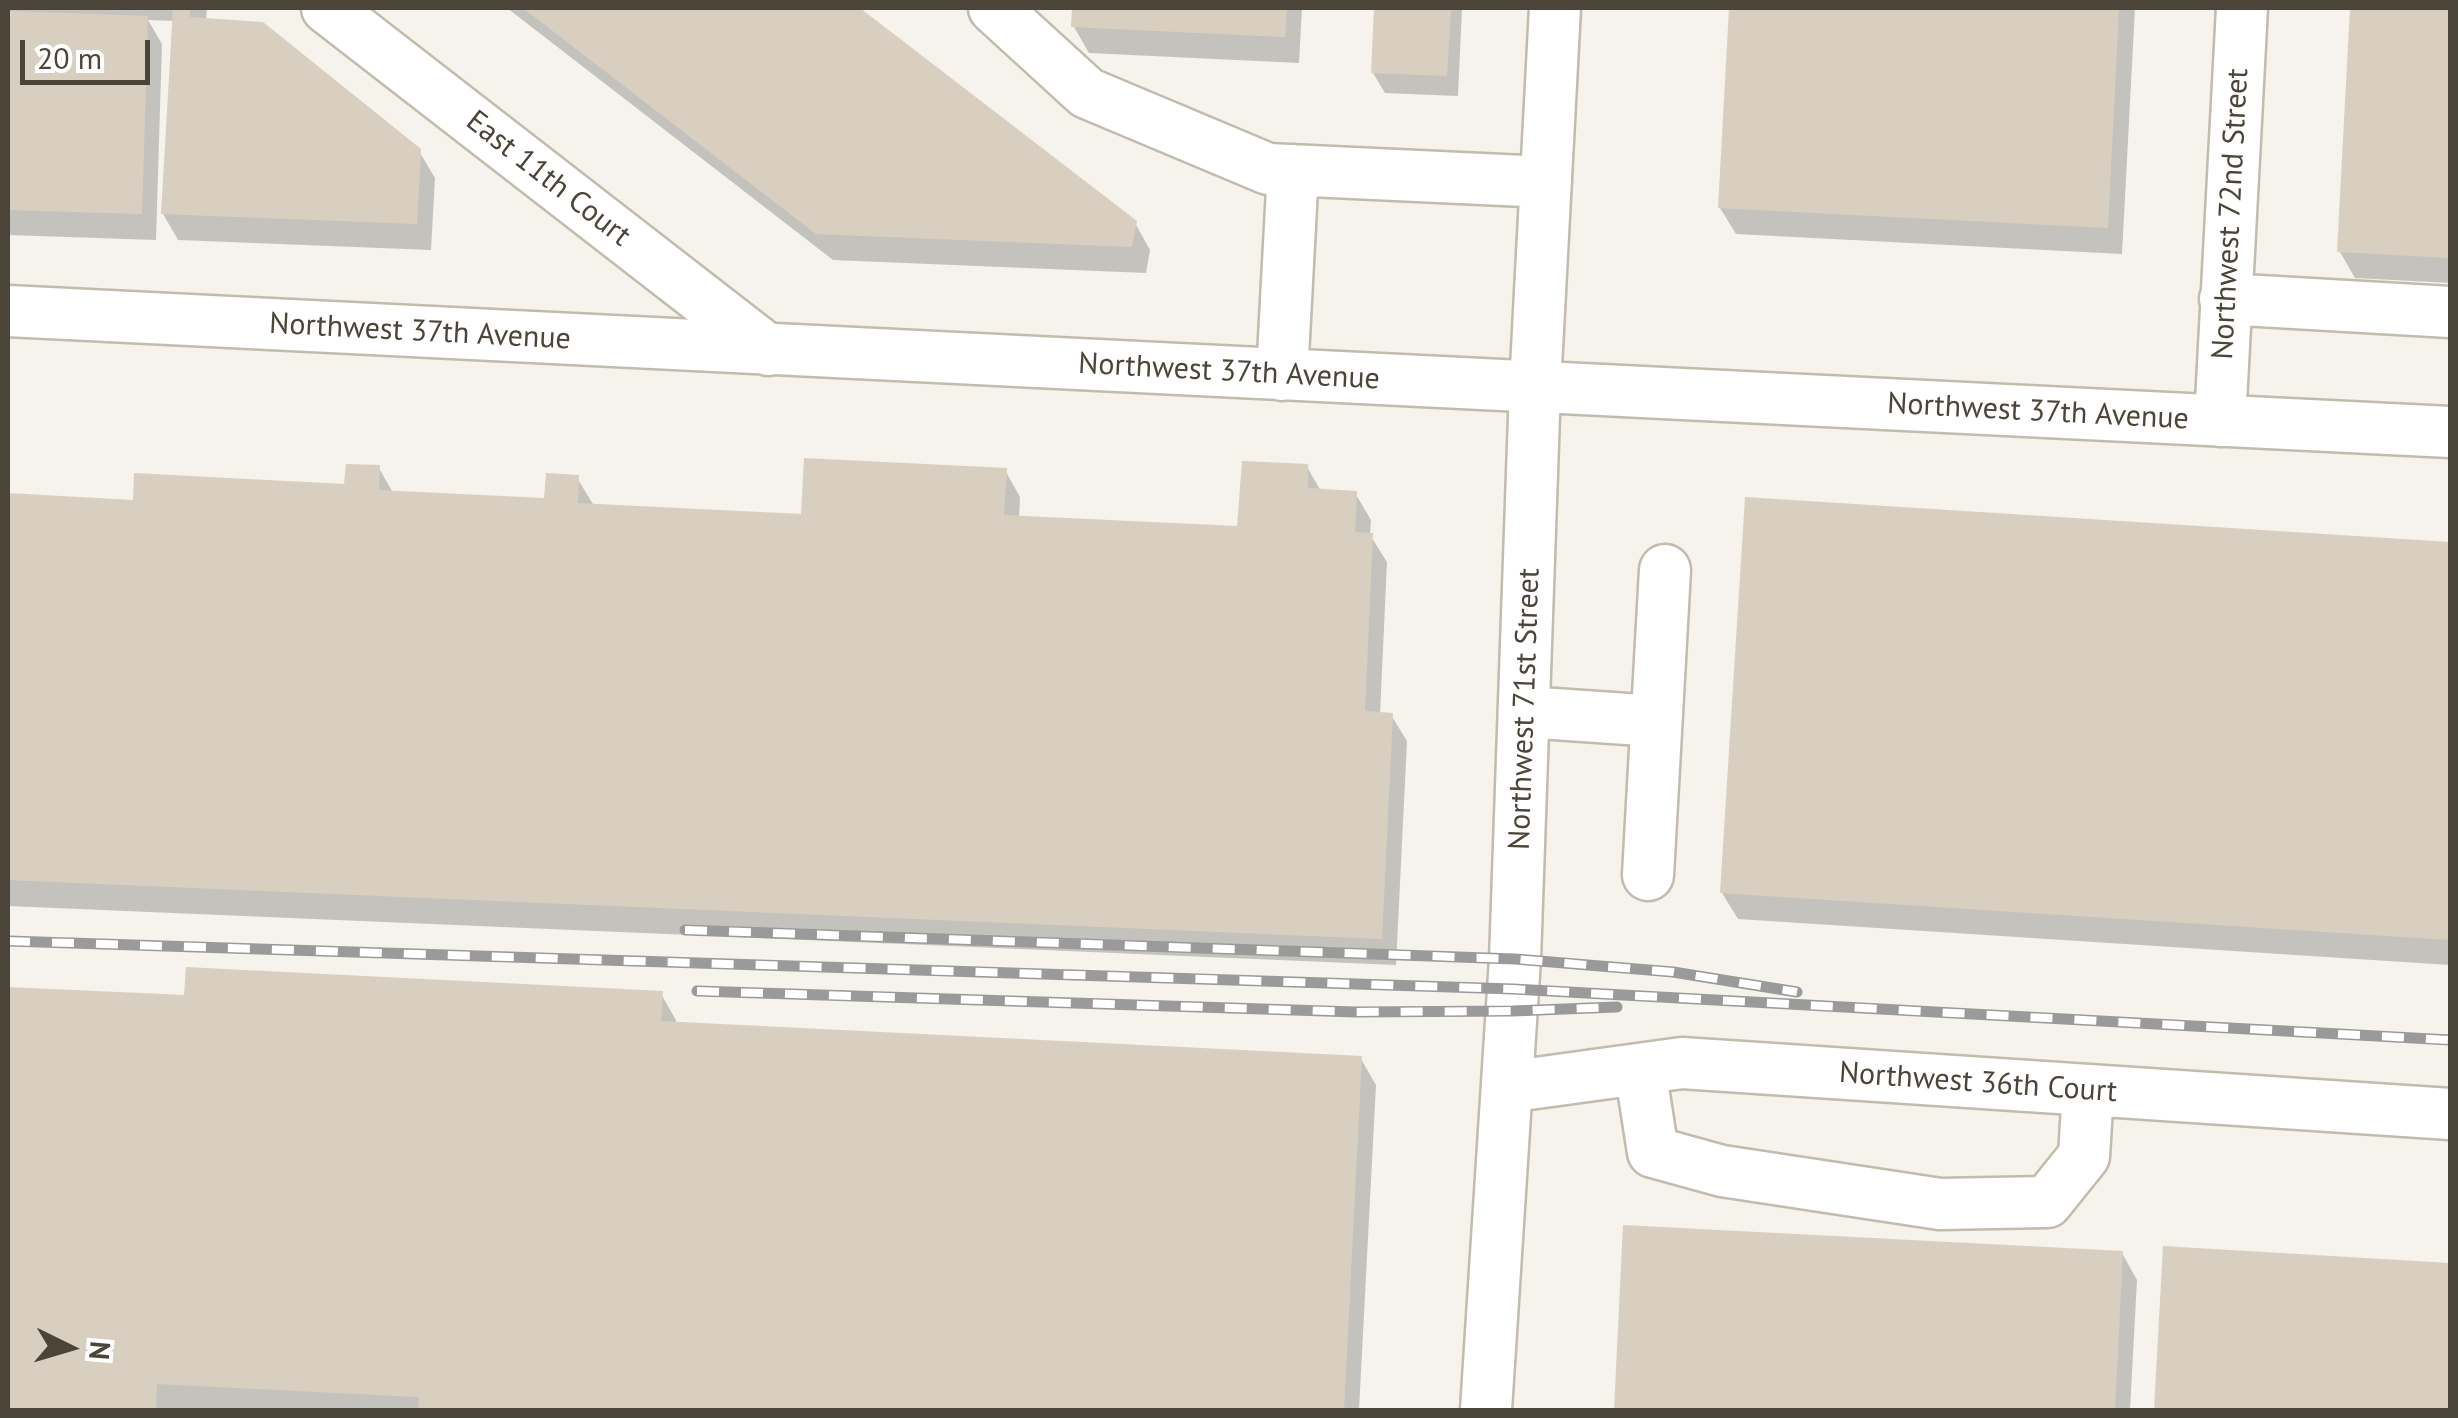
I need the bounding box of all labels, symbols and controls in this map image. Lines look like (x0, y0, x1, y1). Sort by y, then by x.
scale bar (25, 20, 155, 82)
text: 20 m (37, 38, 102, 77)
street label: Northwest 72nd Street (2205, 67, 2257, 361)
street label: East 11th Court (459, 104, 637, 254)
street label: Northwest 37th Avenue (268, 306, 572, 358)
street label: Northwest 37th Avenue (1077, 346, 1381, 398)
street label: Northwest 37th Avenue (1886, 386, 2190, 438)
street label: Northwest 71st Street (1502, 568, 1548, 850)
street label: Northwest 36th Court (1838, 1055, 2118, 1111)
north arrow (20, 1298, 120, 1398)
text: N (81, 1340, 120, 1361)

